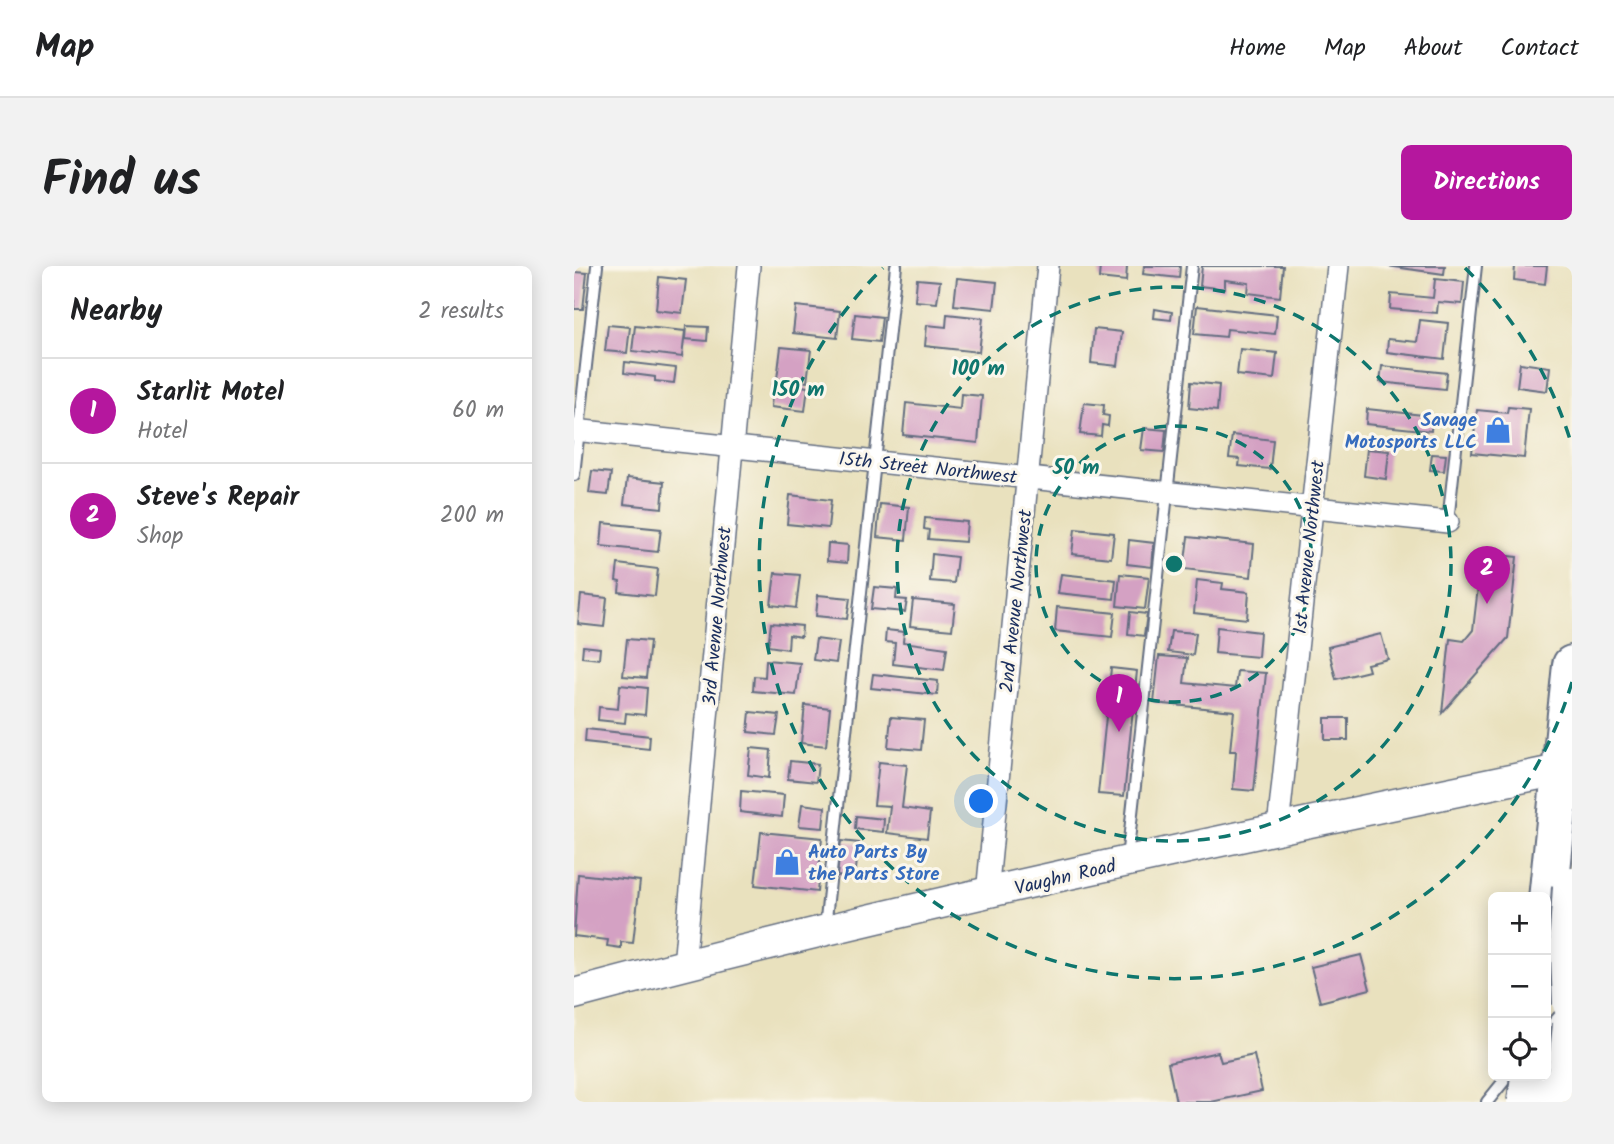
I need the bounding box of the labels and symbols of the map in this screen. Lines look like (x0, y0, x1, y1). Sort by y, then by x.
text: 100 m (951, 353, 1005, 386)
text: 150 m (771, 374, 825, 407)
place label: Savage Motosports LLC (1345, 406, 1477, 458)
shop icon: Savage Motosports LLC (1483, 415, 1513, 445)
street label: 15th Street Northwest (837, 445, 1019, 493)
text: 50 m (1052, 452, 1099, 485)
street label: 1st Avenue Northwest (1286, 458, 1334, 636)
street label: 2nd Avenue Northwest (992, 508, 1042, 694)
street label: 3rd Avenue Northwest (695, 525, 741, 707)
pin: 2 (1464, 546, 1510, 604)
centre of rings (1162, 552, 1186, 576)
pin: 1 (1096, 674, 1142, 732)
your location (964, 784, 998, 818)
place label: Auto Parts By the Parts Store (808, 838, 939, 890)
shop icon: Auto Parts By the Parts Store (772, 847, 802, 877)
street label: Vaughn Road (1012, 852, 1120, 904)

